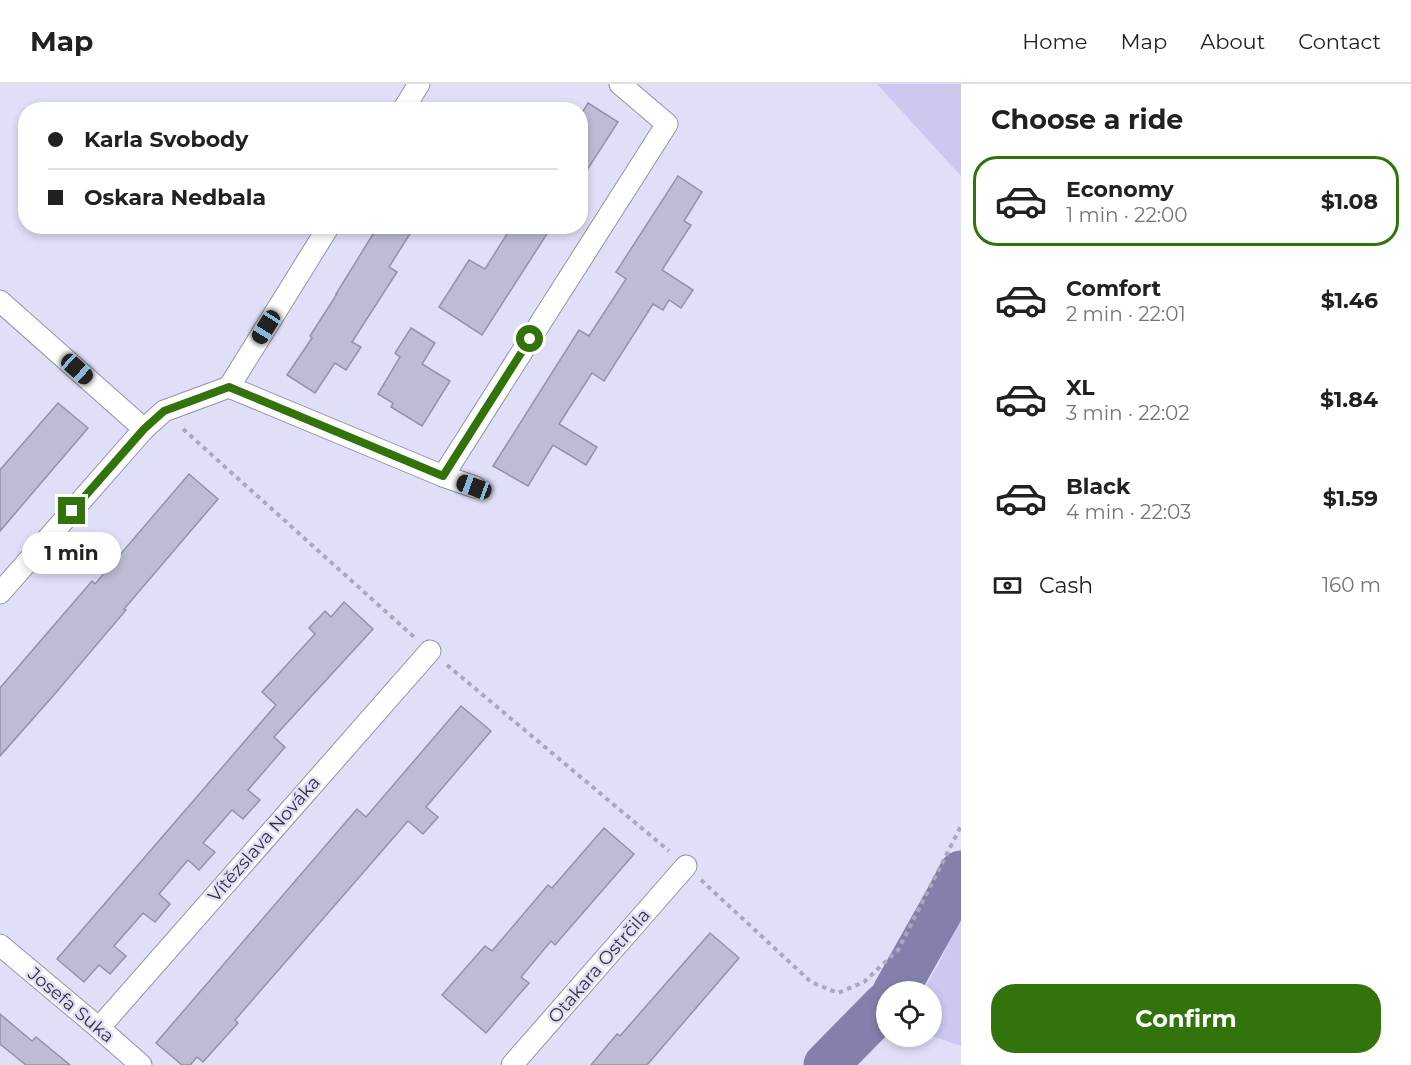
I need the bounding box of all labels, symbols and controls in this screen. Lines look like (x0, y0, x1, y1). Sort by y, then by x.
text: Map (30, 24, 93, 58)
text: Home (1022, 29, 1087, 54)
text: Map (1120, 29, 1167, 54)
text: About (1200, 29, 1265, 54)
text: Contact (1298, 29, 1381, 54)
text: Choose a ride (991, 103, 1183, 136)
text: Karla Svobody (84, 126, 248, 153)
icon: car (994, 174, 1048, 228)
text: Economy (1066, 176, 1174, 203)
text: Oskara Nedbala (84, 184, 266, 211)
text: $1.08 (1321, 188, 1378, 215)
text: 1 min · 22:00 (1066, 203, 1188, 227)
icon: car (994, 273, 1048, 327)
text: Comfort (1066, 275, 1161, 302)
text: $1.46 (1321, 287, 1378, 314)
text: 2 min · 22:01 (1066, 302, 1186, 326)
car (249, 307, 283, 347)
route start (516, 325, 543, 352)
car (58, 350, 96, 388)
icon: car (994, 372, 1048, 426)
text: XL (1066, 374, 1095, 401)
text: $1.84 (1320, 386, 1378, 413)
text: 3 min · 22:02 (1066, 401, 1190, 425)
icon: car (994, 471, 1048, 525)
car (454, 472, 494, 502)
text: Black (1066, 473, 1130, 500)
text: $1.59 (1323, 485, 1378, 512)
route end (58, 497, 85, 524)
text: 4 min · 22:03 (1066, 500, 1191, 524)
callout: 1 min (22, 532, 122, 574)
text: 1 min (44, 541, 99, 565)
icon: cash (991, 569, 1024, 602)
text: Cash (1039, 572, 1093, 599)
text: 160 m (1322, 573, 1381, 597)
street label: Vítězslava Nováka (203, 772, 325, 906)
street label: Otakara Ostrčila (543, 904, 655, 1028)
street label: Josefa Suka (23, 962, 119, 1047)
map controls (876, 981, 942, 1047)
button: locate (876, 981, 942, 1047)
button: Confirm (991, 984, 1381, 1053)

